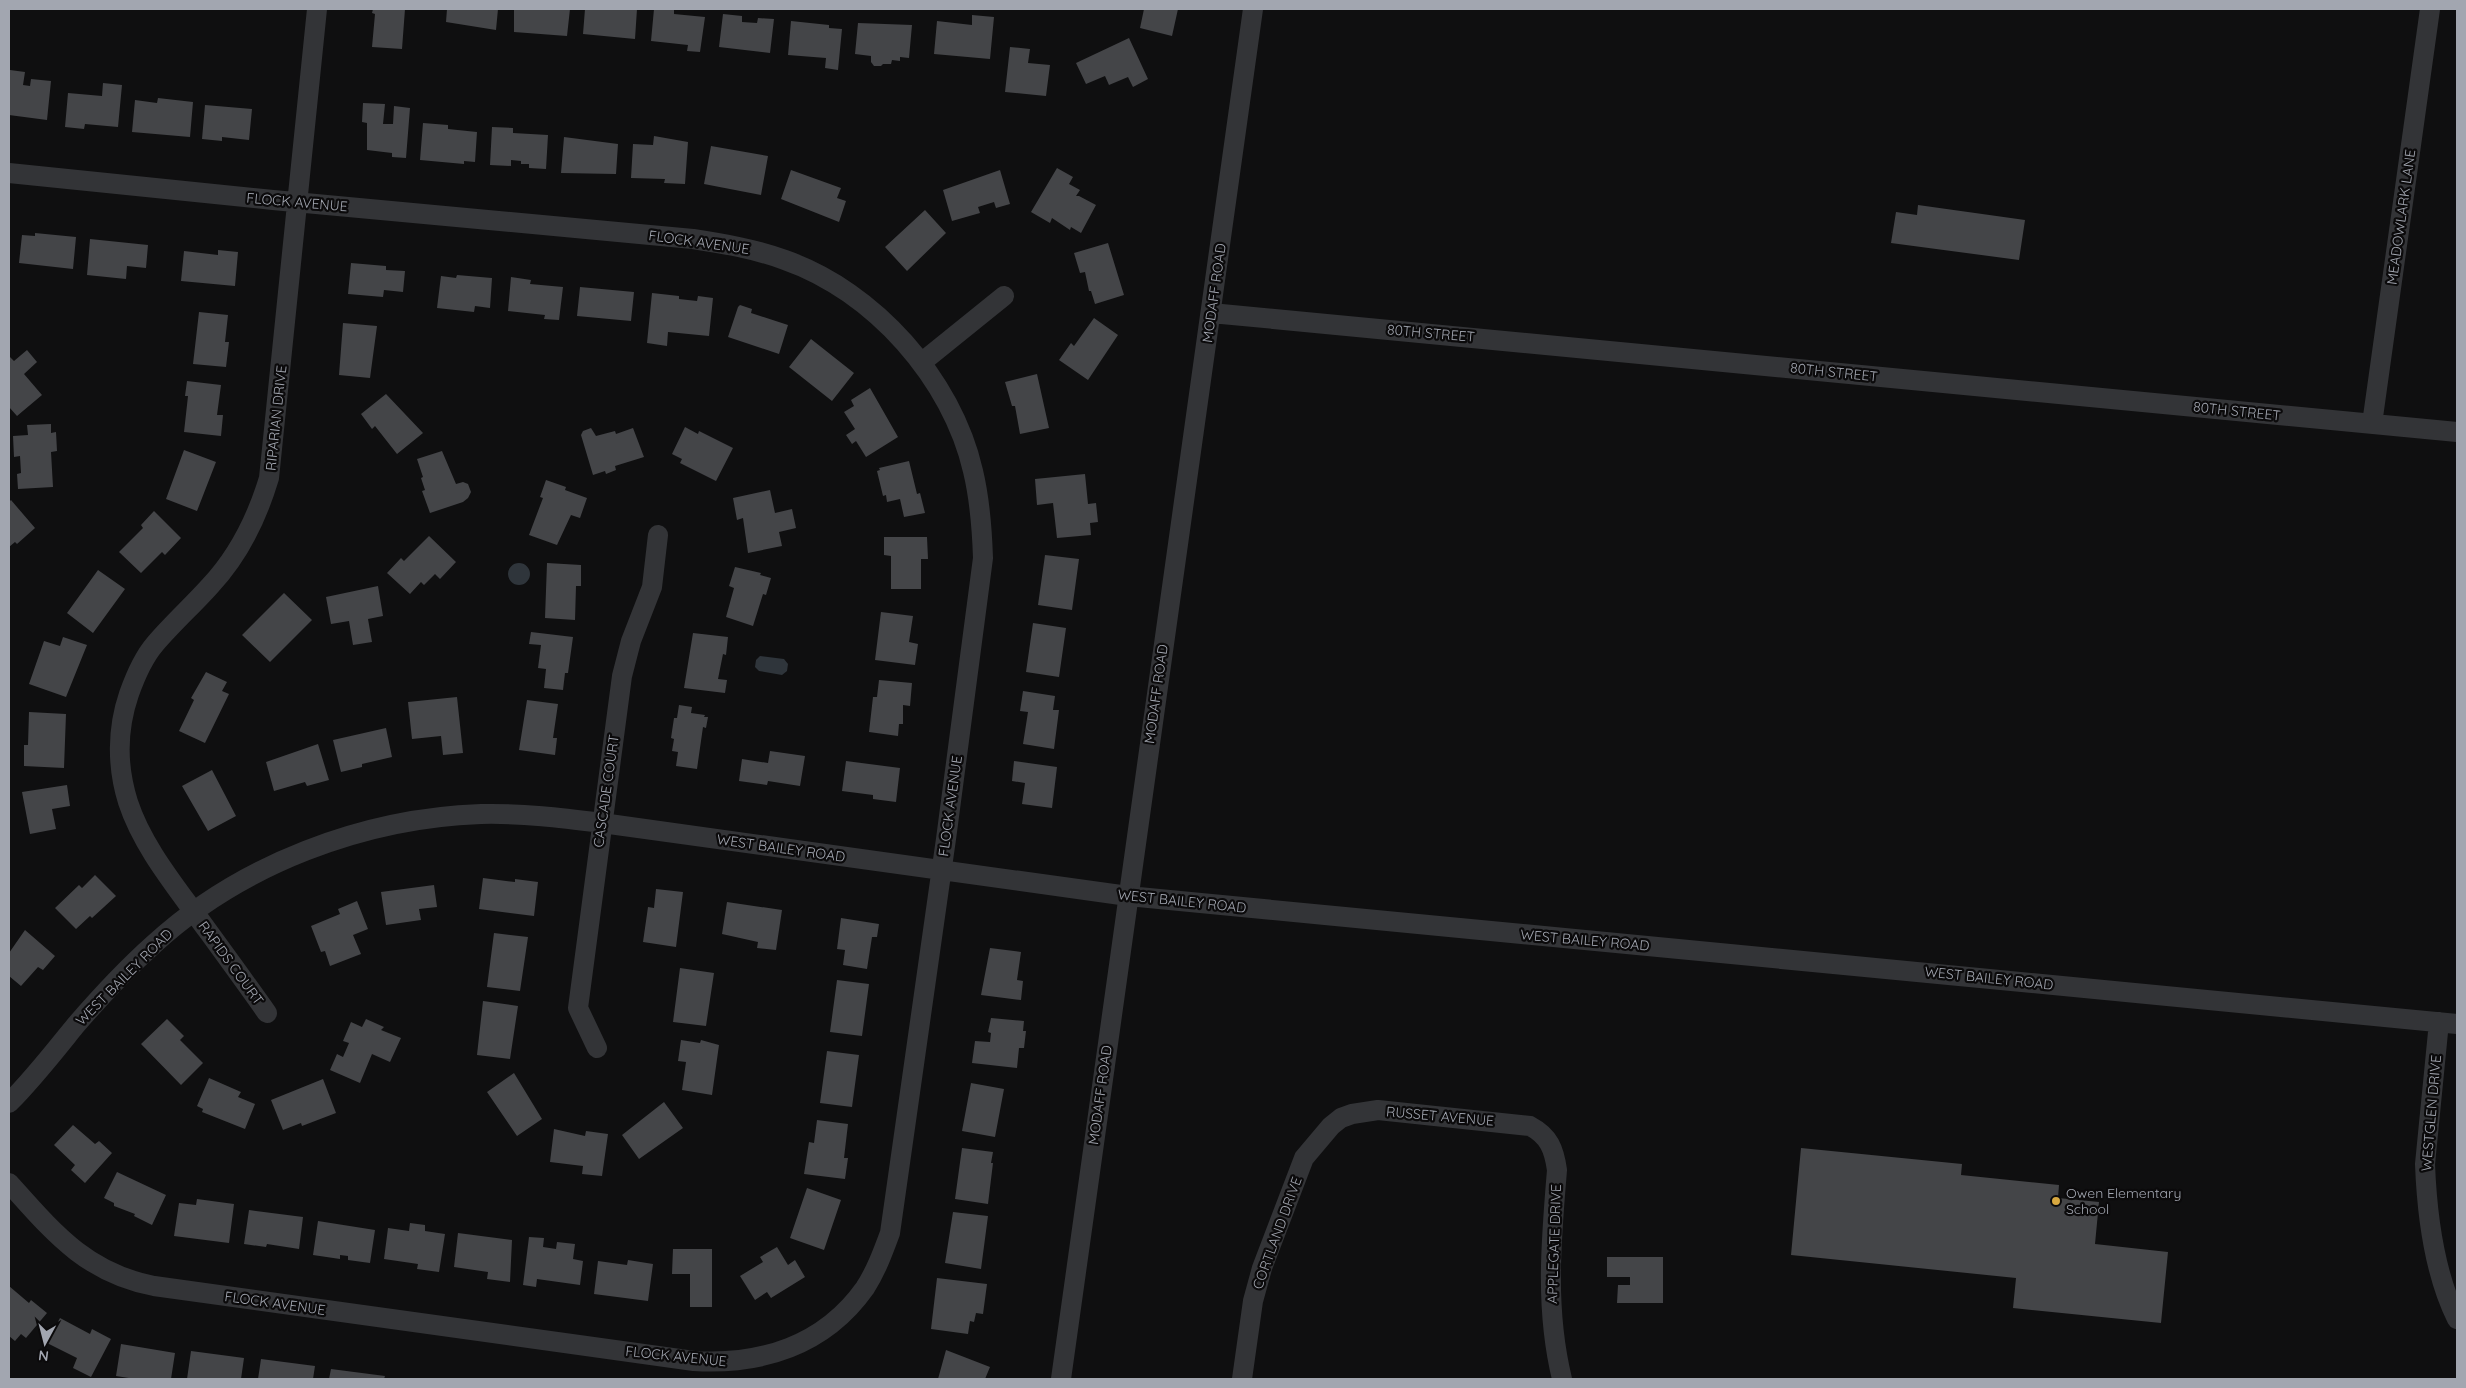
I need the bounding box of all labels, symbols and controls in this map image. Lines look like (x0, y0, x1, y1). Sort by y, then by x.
street label: MEADOWLARK LANE (2383, 148, 2419, 286)
street label: FLOCK AVENUE (246, 189, 348, 215)
street label: FLOCK AVENUE (647, 226, 751, 258)
street label: MODAFF ROAD (1198, 242, 1230, 344)
street label: 80TH STREET (1386, 320, 1476, 346)
street label: 80TH STREET (1789, 358, 1879, 386)
street label: RIPARIAN DRIVE (262, 364, 290, 472)
street label: 80TH STREET (2192, 397, 2282, 425)
street label: MODAFF ROAD (1140, 643, 1172, 745)
street label: CASCADE COURT (589, 734, 623, 848)
street label: FLOCK AVENUE (934, 754, 966, 858)
street label: WEST BAILEY ROAD (716, 830, 846, 866)
street label: WEST BAILEY ROAD (1117, 885, 1247, 917)
street label: RAPIDS COURT (194, 917, 268, 1009)
street label: WEST BAILEY ROAD (72, 925, 176, 1029)
street label: WEST BAILEY ROAD (1520, 925, 1650, 955)
street label: WEST BAILEY ROAD (1924, 962, 2054, 994)
street label: MODAFF ROAD (1084, 1044, 1116, 1146)
street label: WESTGLEN DRIVE (2417, 1054, 2445, 1172)
street label: RUSSET AVENUE (1385, 1102, 1495, 1130)
street label: CORTLAND DRIVE (1248, 1174, 1306, 1292)
street label: APPLEGATE DRIVE (1543, 1184, 1565, 1304)
place label: Owen Elementary School (2066, 1184, 2181, 1218)
marker: Owen Elementary School (2050, 1195, 2062, 1207)
street label: FLOCK AVENUE (223, 1287, 327, 1319)
north arrow (20, 1318, 70, 1368)
street label: FLOCK AVENUE (625, 1342, 727, 1370)
text: N (37, 1346, 50, 1365)

